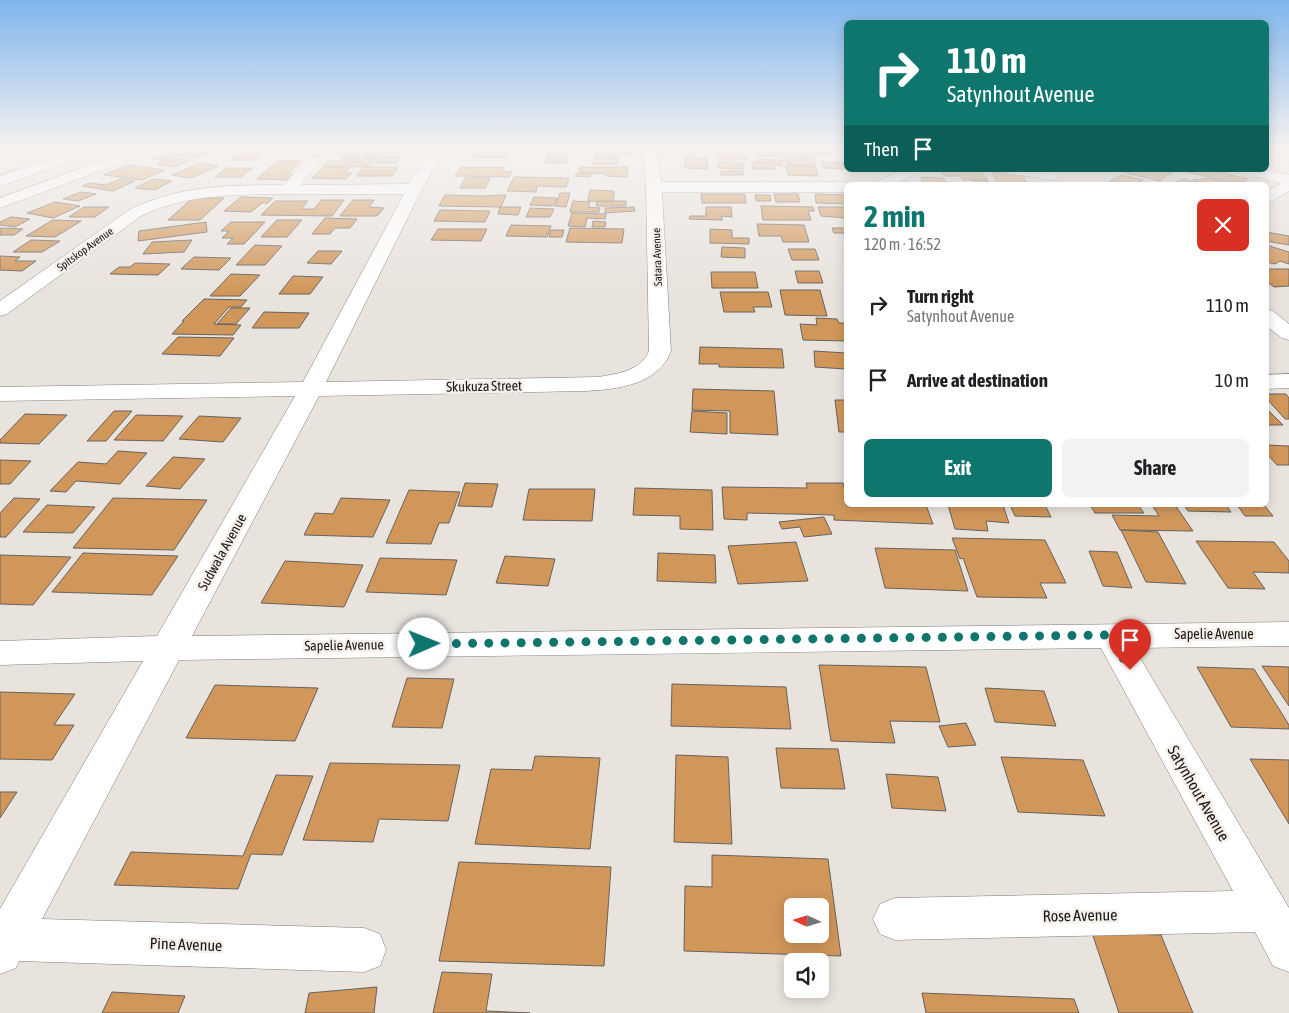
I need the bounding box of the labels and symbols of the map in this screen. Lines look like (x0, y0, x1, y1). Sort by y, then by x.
street label: Spitskop Avenue (55, 225, 115, 273)
street label: Satara Avenue (650, 228, 664, 286)
street label: Skukuza Street (446, 377, 522, 395)
street label: Sudwala Avenue (194, 511, 250, 593)
position arrow (397, 617, 449, 669)
pin (1109, 619, 1151, 670)
street label: Sapelie Avenue (1174, 626, 1254, 642)
street label: Sapelie Avenue (304, 636, 384, 654)
street label: Satynhout Avenue (1164, 742, 1234, 844)
north arrow (784, 898, 829, 942)
street label: Rose Avenue (1042, 905, 1118, 925)
street label: Pine Avenue (149, 934, 223, 954)

